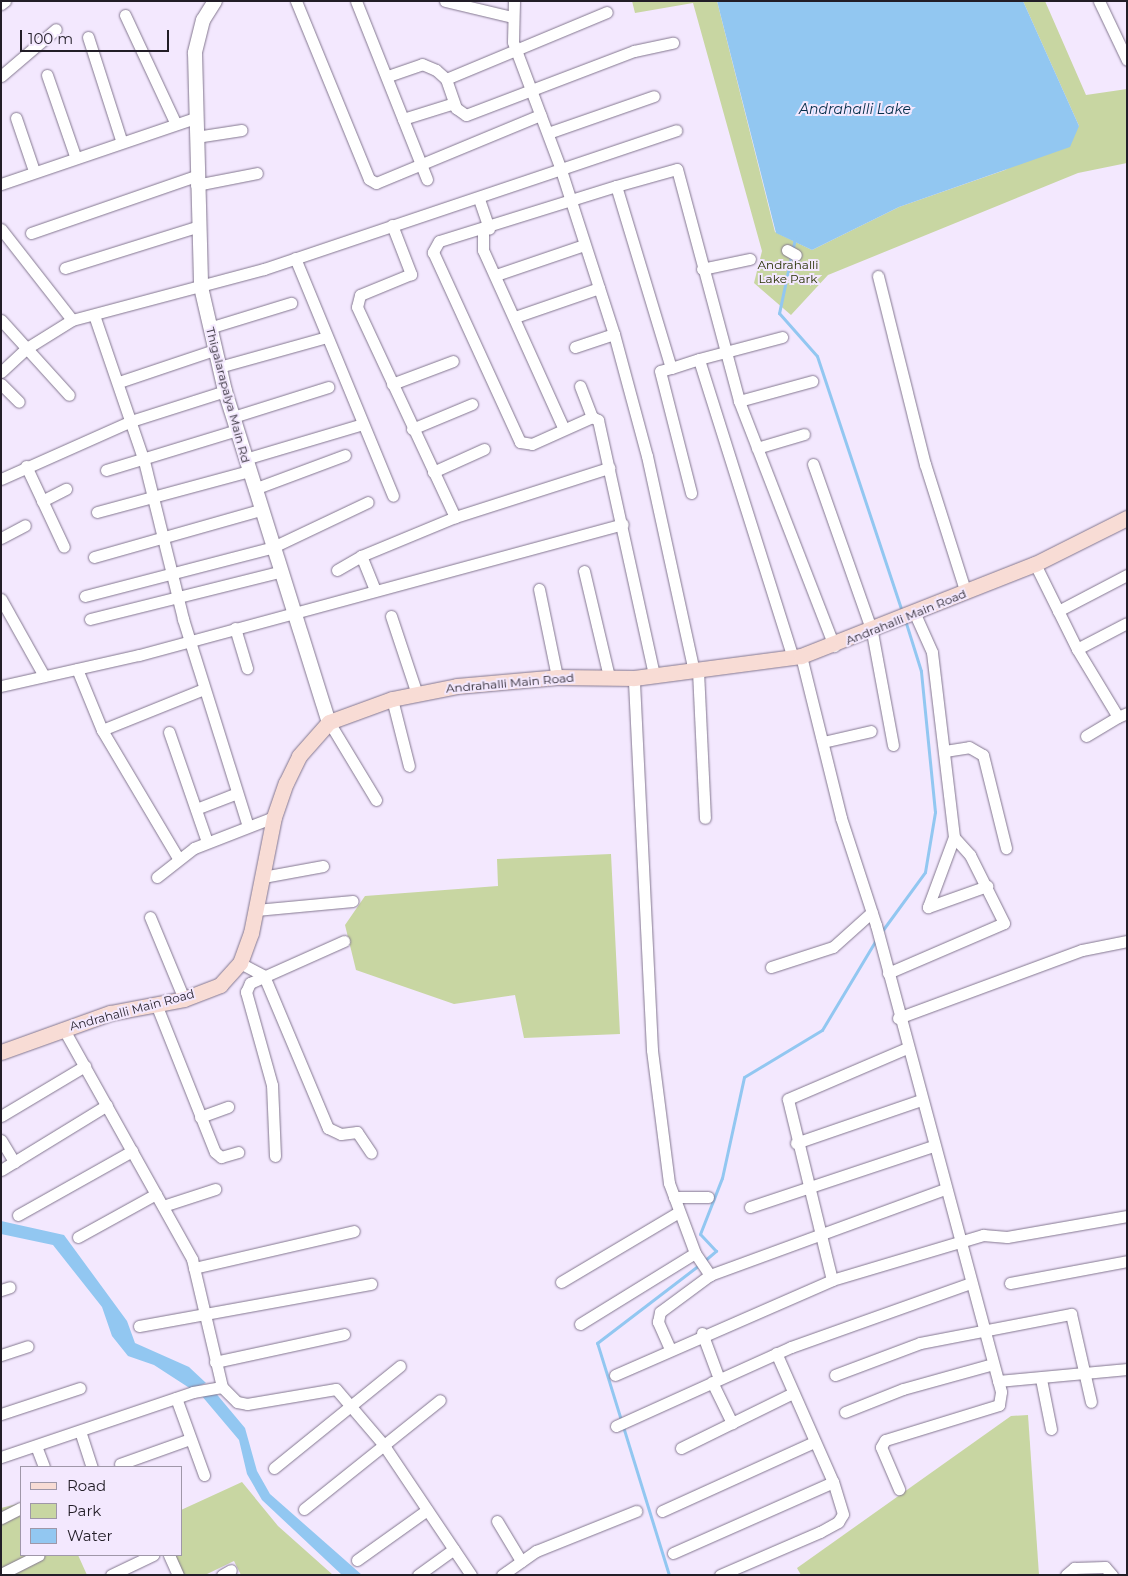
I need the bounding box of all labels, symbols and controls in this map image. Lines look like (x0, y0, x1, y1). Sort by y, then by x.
scale bar (22, 20, 171, 52)
text: 100 m (28, 29, 73, 48)
water label: Andrahalli Lake (799, 101, 911, 117)
park label: Andrahalli Lake Park (757, 258, 819, 286)
street label: Thigalarapalya Main Rd (203, 326, 253, 464)
street label: Andrahalli Main Road (844, 586, 968, 648)
street label: Andrahalli Main Road (445, 670, 575, 696)
street label: Andrahalli Main Road (68, 986, 196, 1034)
legend (20, 1466, 182, 1556)
text: Road (67, 1476, 106, 1495)
text: Park (67, 1501, 101, 1520)
text: Water (67, 1526, 113, 1545)

